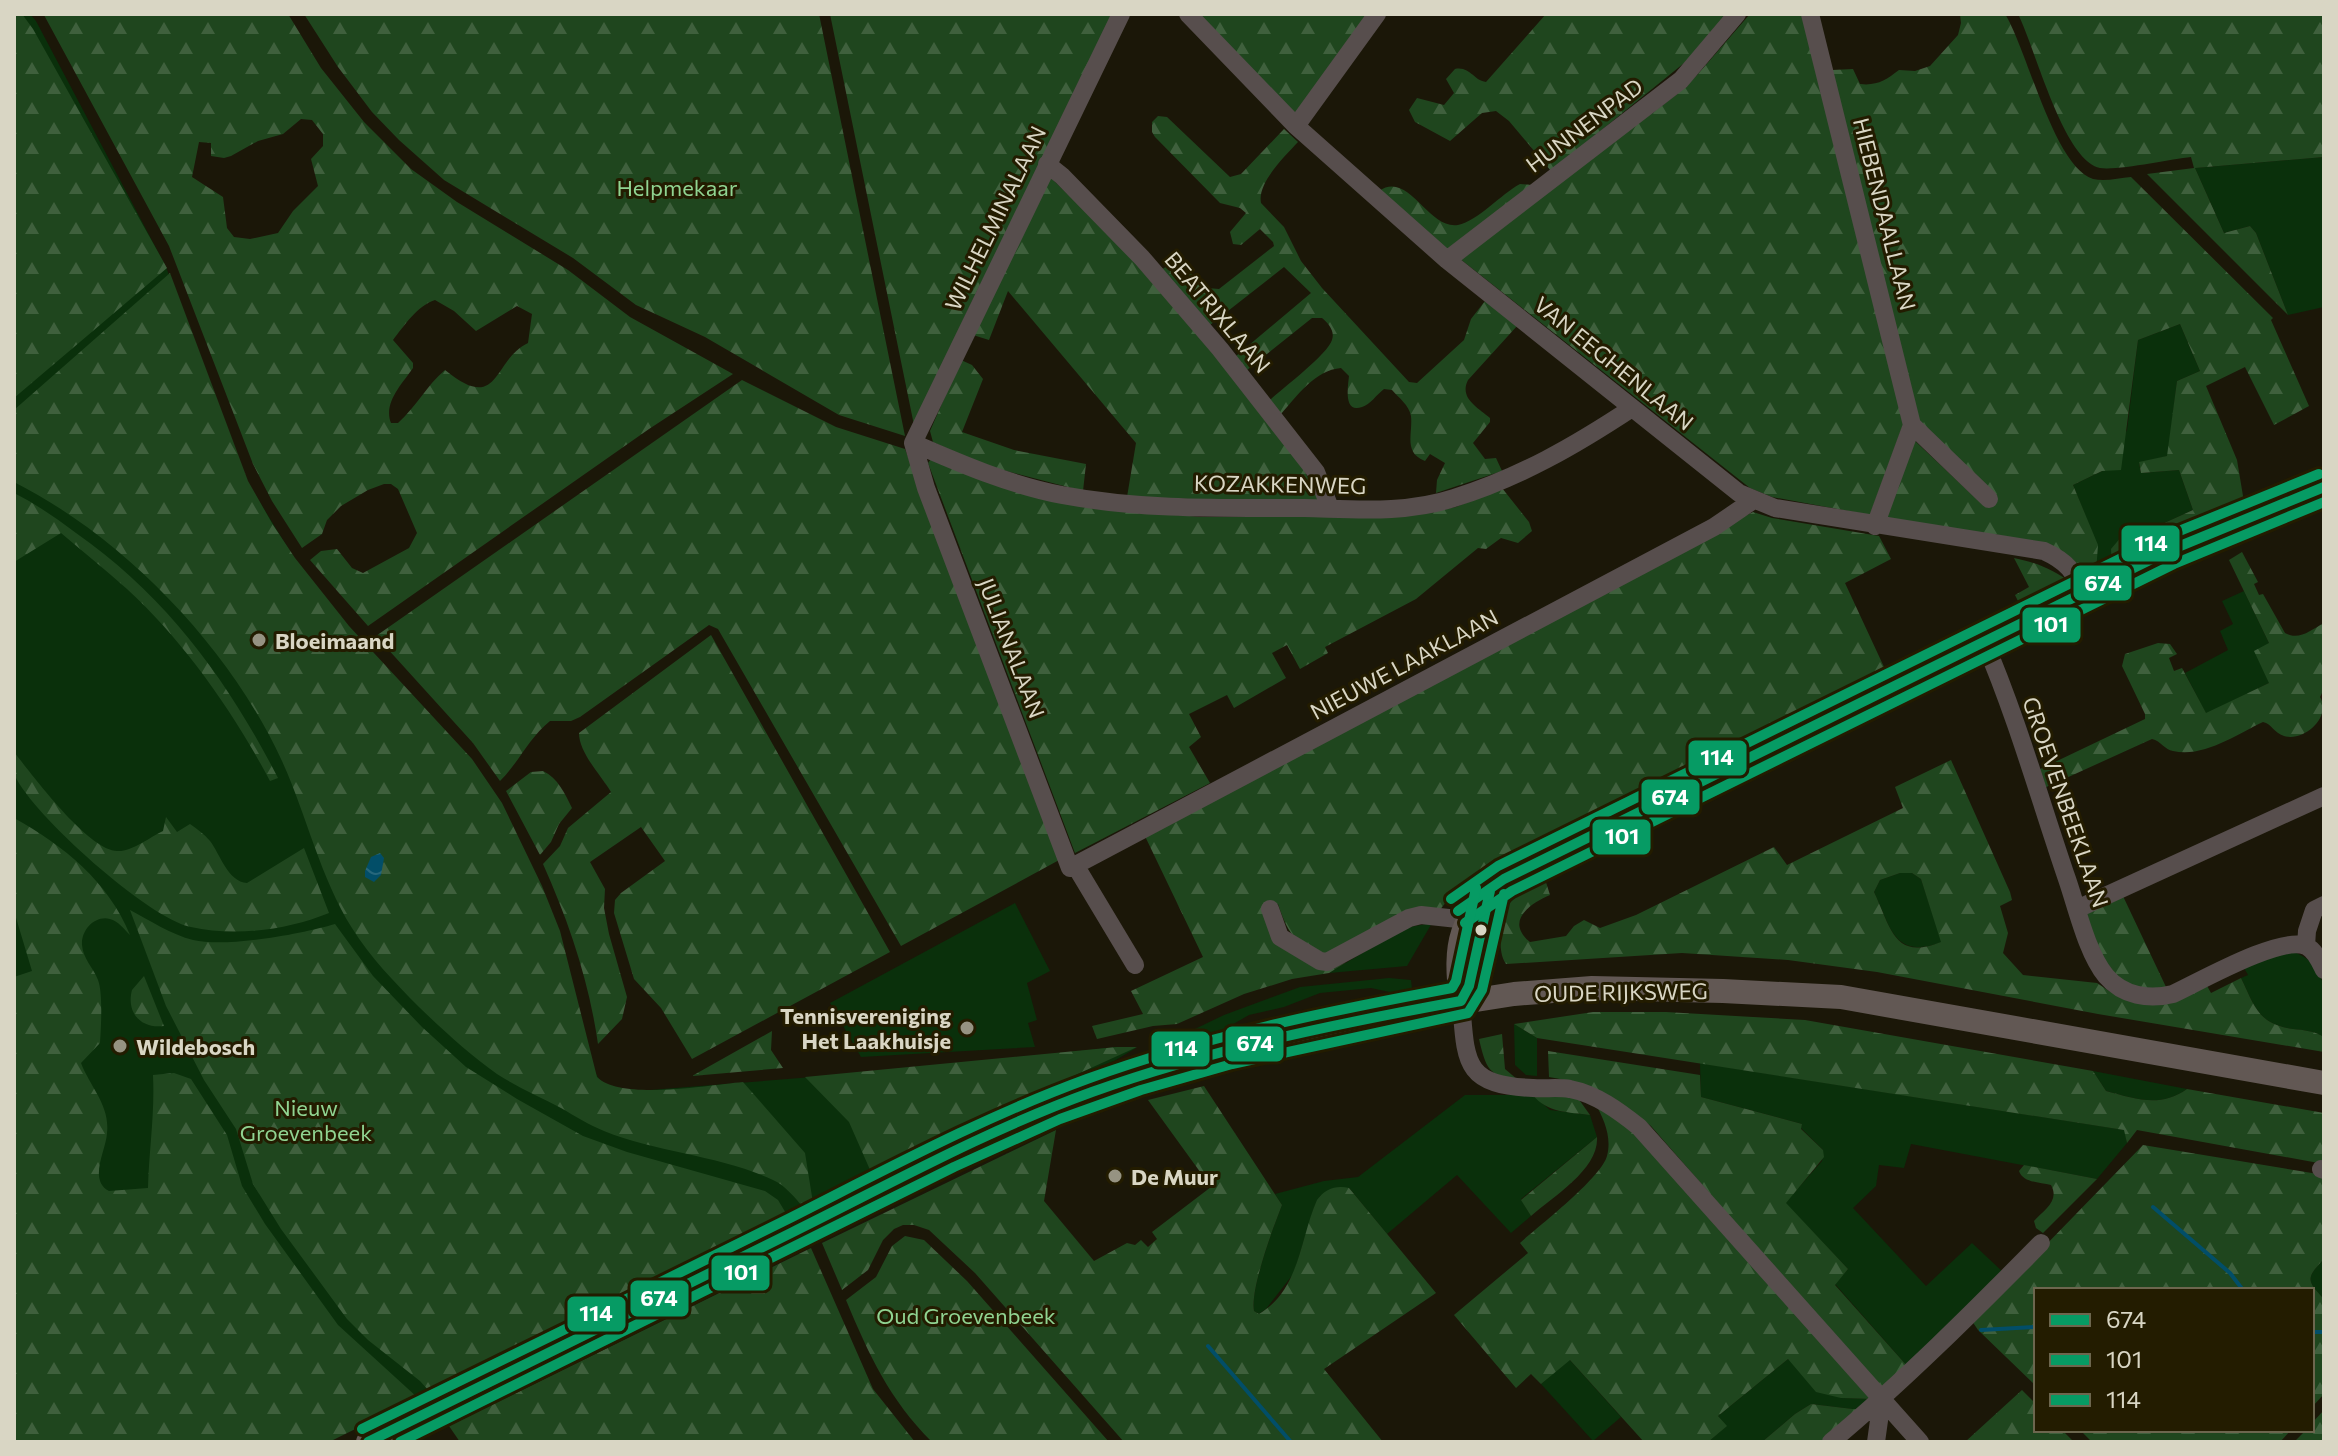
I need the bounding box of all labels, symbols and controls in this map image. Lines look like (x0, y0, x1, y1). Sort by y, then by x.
street label: HUNNENPAD (1520, 72, 1648, 178)
street label: HIEBENDAALLAAN (1848, 115, 1922, 313)
street label: WILHELMINALAAN (939, 121, 1051, 315)
park label: Helpmekaar (616, 174, 738, 201)
street label: BEATRIXLAAN (1159, 246, 1277, 378)
street label: VAN EEGHENLAAN (1529, 290, 1699, 436)
street label: KOZAKKENWEG (1194, 469, 1366, 499)
line badge: 114 (2120, 524, 2181, 563)
text: 114 (2134, 529, 2168, 556)
line badge: 674 (2072, 564, 2133, 602)
text: 674 (2084, 569, 2122, 596)
street label: JULIANALAAN (973, 574, 1051, 722)
street label: NIEUWE LAAKLAAN (1305, 603, 1503, 725)
line badge: 101 (2021, 606, 2082, 644)
text: 101 (2034, 610, 2068, 637)
place label: Bloeimaand (275, 627, 394, 654)
marker: Bloeimaand (250, 631, 268, 649)
street label: GROEVENBEEKLAAN (2017, 693, 2115, 911)
line badge: 114 (1687, 739, 1748, 777)
text: 114 (1700, 743, 1734, 770)
line badge: 674 (1640, 778, 1701, 816)
text: 674 (1651, 783, 1689, 810)
line badge: 101 (1591, 818, 1652, 856)
text: 101 (1605, 822, 1639, 849)
unlabelled marker (1473, 922, 1489, 938)
street label: OUDE RIJKSWEG (1534, 977, 1708, 1007)
place label: Tennisvereniging Het Laakhuisje (780, 1002, 951, 1054)
marker: Tennisvereniging Het Laakhuisje (958, 1019, 976, 1037)
line badge: 674 (1224, 1025, 1285, 1063)
text: 674 (1236, 1029, 1274, 1056)
line badge: 114 (1150, 1030, 1211, 1068)
place label: Wildebosch (136, 1033, 255, 1060)
text: 114 (1164, 1034, 1198, 1061)
marker: Wildebosch (111, 1037, 129, 1055)
park label: Nieuw Groevenbeek (240, 1094, 372, 1146)
place label: De Muur (1131, 1163, 1218, 1190)
marker: De Muur (1106, 1167, 1124, 1185)
line badge: 101 (710, 1254, 771, 1292)
text: 101 (724, 1258, 758, 1285)
line badge: 674 (629, 1279, 690, 1318)
text: 674 (640, 1284, 678, 1311)
legend (2034, 1288, 2314, 1432)
line badge: 114 (566, 1295, 627, 1333)
text: 114 (579, 1299, 613, 1326)
park label: Oud Groevenbeek (876, 1302, 1056, 1329)
text: 674 (2106, 1304, 2146, 1333)
text: 101 (2106, 1344, 2142, 1373)
text: 114 (2106, 1384, 2141, 1413)

